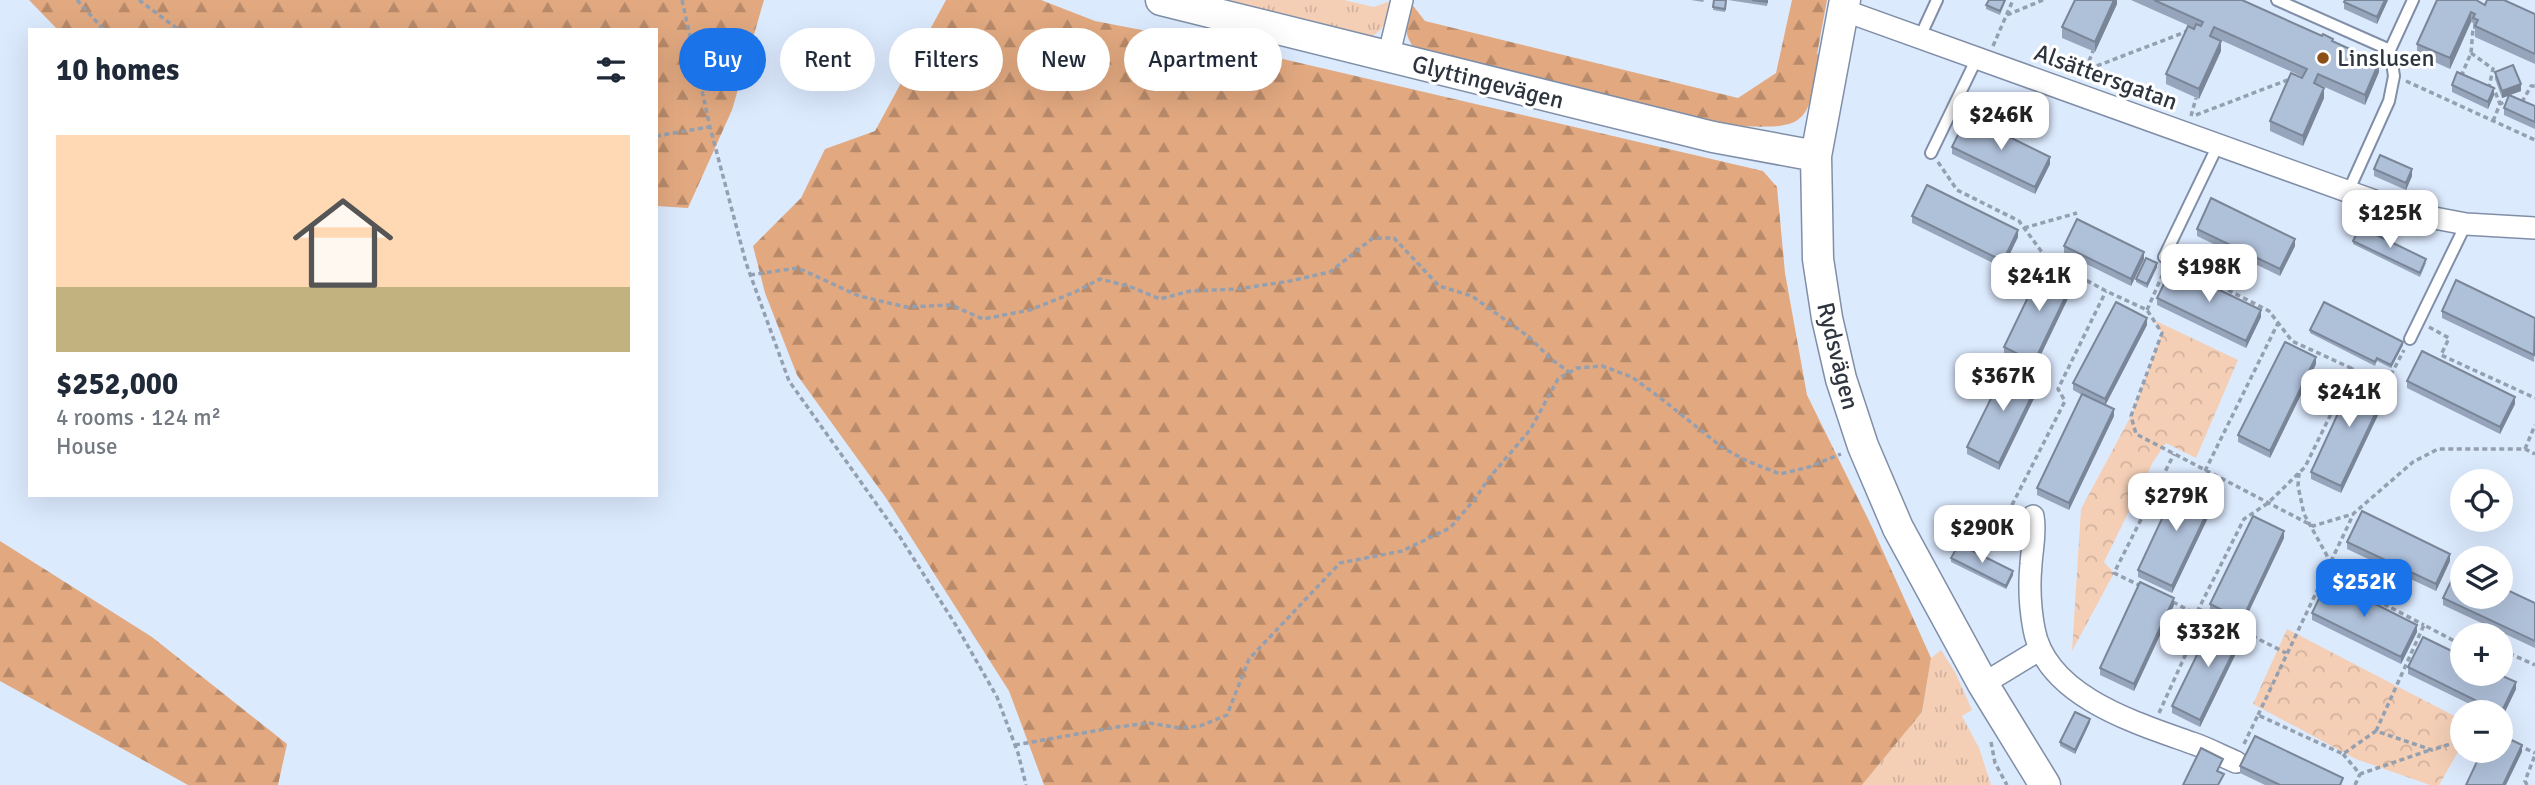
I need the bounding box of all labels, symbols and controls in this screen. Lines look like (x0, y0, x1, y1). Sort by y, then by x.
chip: Buy (679, 28, 766, 91)
chip: Rent (780, 28, 875, 91)
chip: Filters (889, 28, 1003, 91)
chip: New (1017, 28, 1110, 91)
chip: Apartment (1124, 28, 1282, 91)
street label: Alsättersgatan (2030, 37, 2182, 117)
place label: Linslusen (2337, 43, 2435, 73)
street label: Glyttingevägen (1409, 49, 1567, 115)
marker: Linslusen (2315, 50, 2331, 66)
icon: filters (592, 51, 630, 89)
text: 10 homes (56, 52, 179, 89)
pin: $246K (1952, 92, 2050, 152)
text: $246K (1969, 100, 2033, 129)
icon: home (280, 180, 406, 306)
pin: $125K (2341, 190, 2439, 250)
text: $125K (2358, 198, 2422, 227)
pin: $198K (2160, 244, 2258, 304)
text: $198K (2177, 252, 2241, 281)
pin: $241K (1990, 254, 2088, 313)
text: $241K (2007, 261, 2071, 290)
street label: Rydsvägen (1810, 299, 1866, 413)
pin: $367K (1954, 354, 2052, 413)
text: $367K (1971, 361, 2035, 390)
text: $252,000 (56, 366, 178, 403)
pin: $241K (2300, 370, 2398, 429)
text: $241K (2317, 377, 2381, 406)
text: 4 rooms · 124 m² (56, 403, 221, 432)
text: House (56, 432, 118, 461)
map controls (2450, 469, 2513, 763)
button: locate (2450, 469, 2513, 532)
pin: $279K (2127, 474, 2225, 533)
text: $279K (2144, 481, 2208, 510)
pin: $290K (1933, 505, 2031, 565)
text: $290K (1950, 513, 2014, 542)
button: layers (2450, 546, 2513, 609)
pin: $252K (2315, 560, 2413, 619)
text: $252K (2332, 567, 2396, 596)
pin: $332K (2159, 610, 2257, 669)
text: $332K (2176, 617, 2240, 646)
button: + (2450, 623, 2513, 686)
button: − (2450, 700, 2513, 763)

